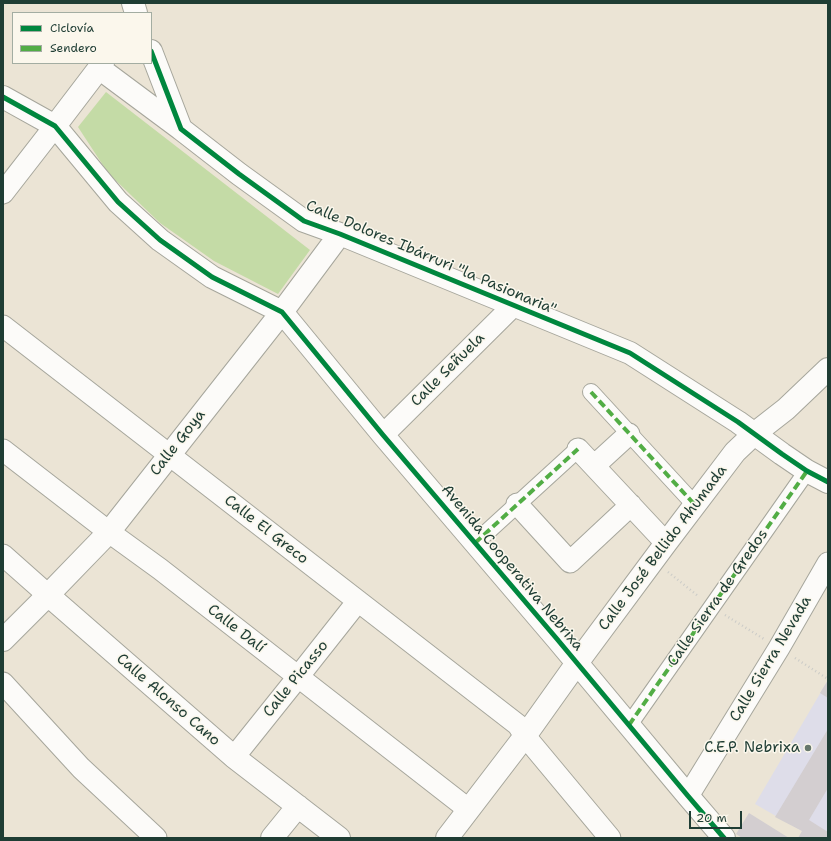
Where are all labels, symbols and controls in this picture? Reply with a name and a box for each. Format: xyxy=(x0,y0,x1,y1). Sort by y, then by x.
legend xyxy=(12,12,152,64)
text: Ciclovía xyxy=(50,20,94,36)
text: Sendero xyxy=(50,40,97,56)
street label: Calle Dolores Ibárruri "la Pasionaria" xyxy=(303,197,559,319)
street label: Calle Señuela xyxy=(407,329,489,411)
street label: Calle Goya xyxy=(147,406,209,480)
street label: Calle José Bellido Ahumada xyxy=(595,462,731,634)
street label: Avenida Cooperativa Nebrixa xyxy=(437,481,587,655)
street label: Calle El Greco xyxy=(220,492,312,568)
street label: Calle Sierra de Gredos xyxy=(664,526,772,670)
street label: Calle Sierra Nevada xyxy=(726,593,816,725)
street label: Calle Dalí xyxy=(204,601,268,657)
street label: Calle Picasso xyxy=(260,637,332,721)
street label: Calle Alonso Cano xyxy=(112,650,224,750)
place label: C.E.P. Nebrixa xyxy=(704,739,800,757)
marker: C.E.P. Nebrixa xyxy=(803,743,813,753)
scale bar xyxy=(691,803,744,829)
text: 20 m xyxy=(696,810,727,826)

